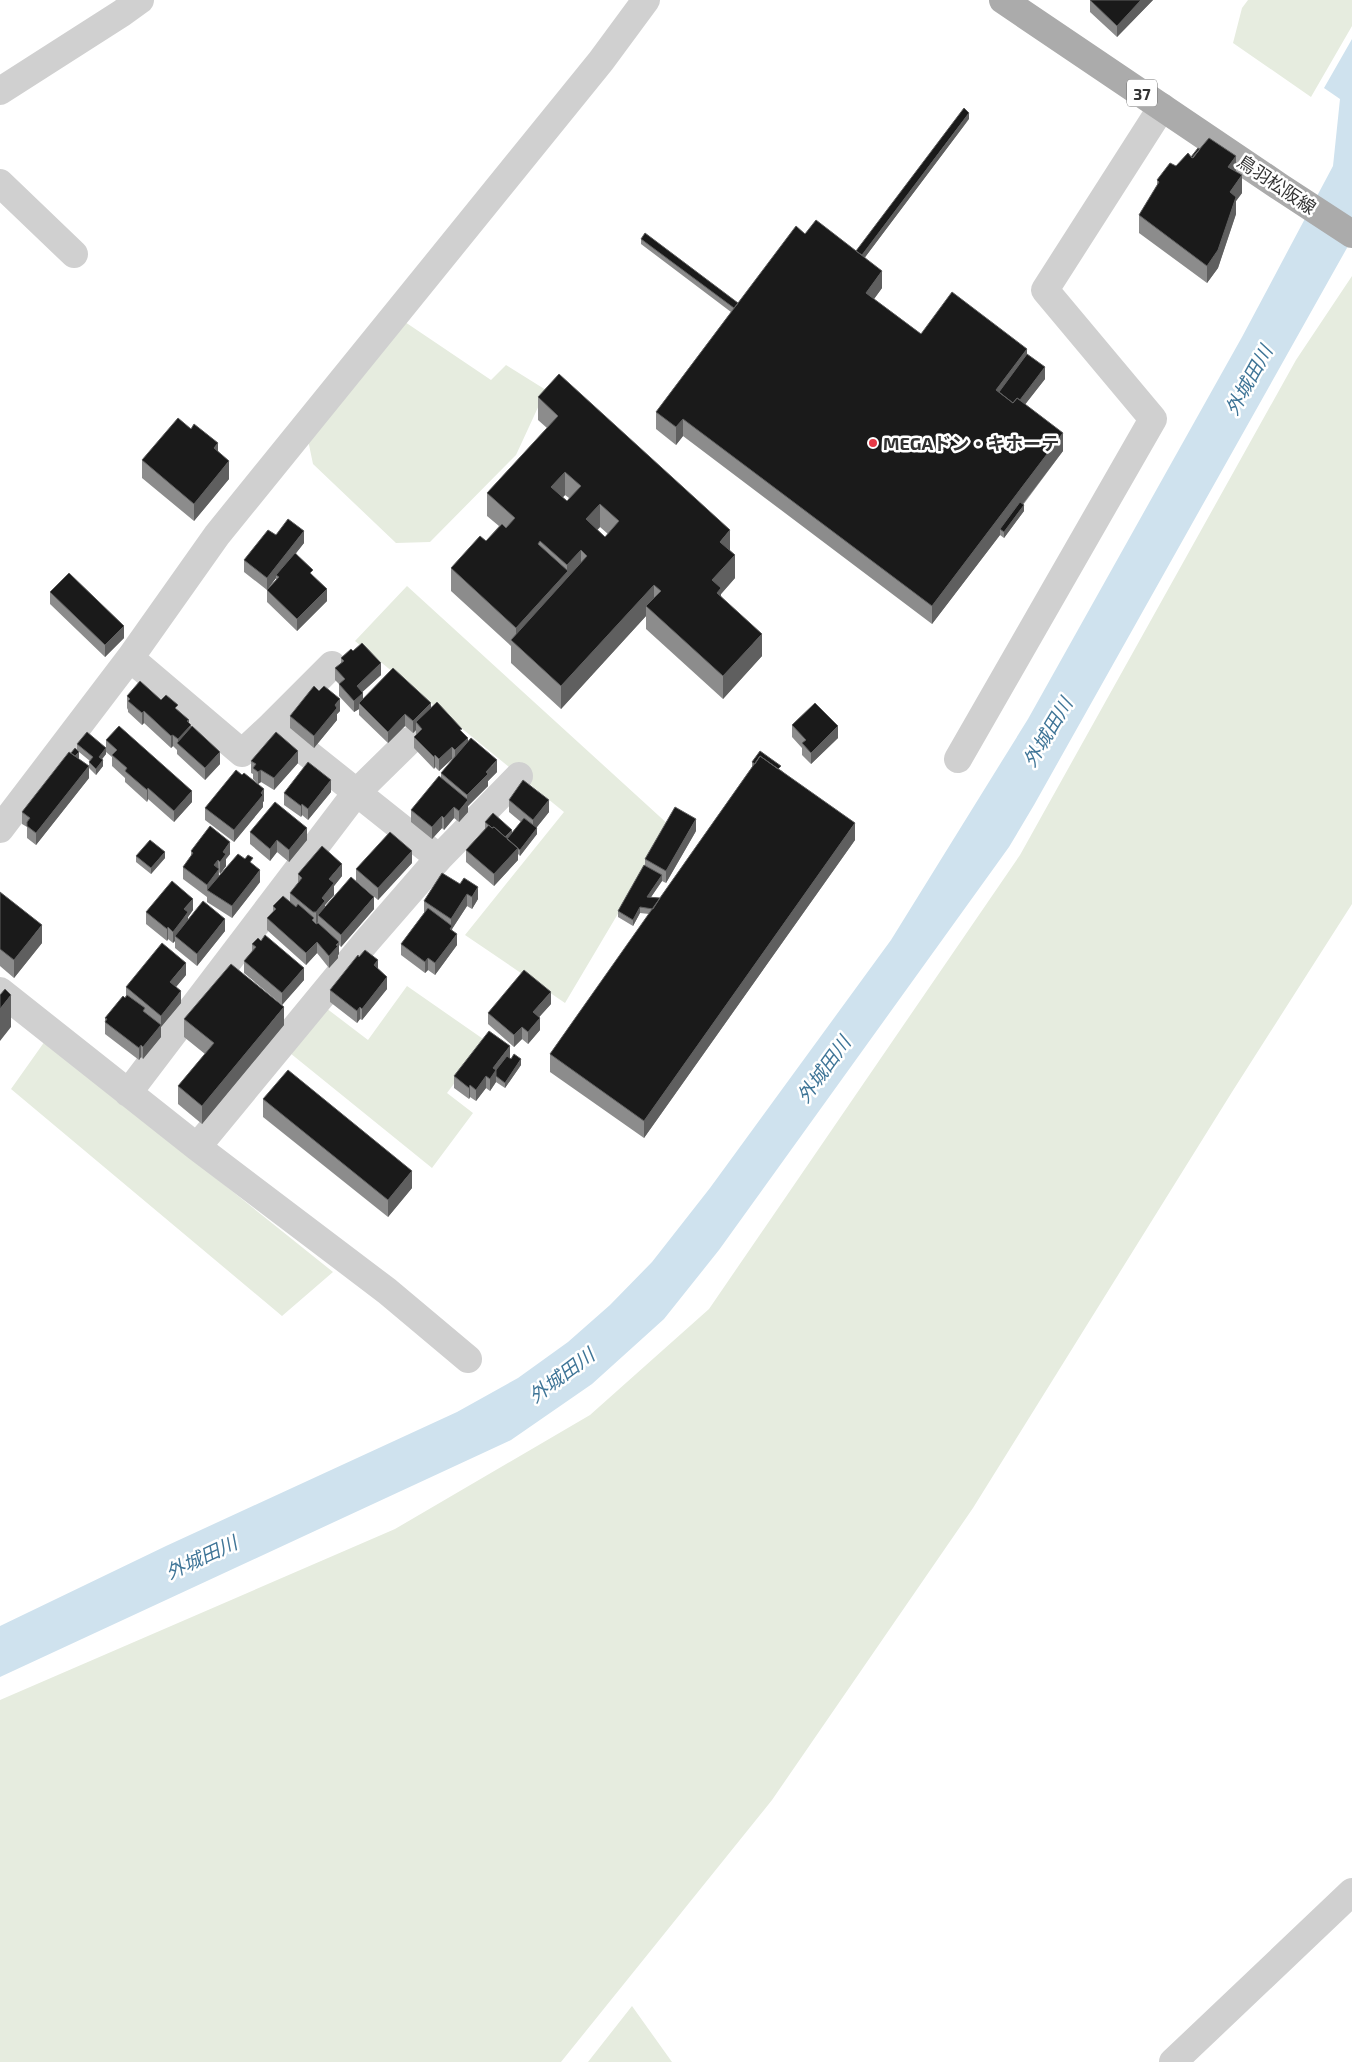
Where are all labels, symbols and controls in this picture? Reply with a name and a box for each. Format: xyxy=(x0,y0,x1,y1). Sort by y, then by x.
road number: 37 xyxy=(1127,80,1157,106)
street label: 鳥羽松阪線 xyxy=(1234,150,1320,218)
water label: 外城田川 xyxy=(1220,339,1277,419)
place label: MEGAドン・キホーテ xyxy=(883,432,1059,454)
marker: MEGAドン・キホーテ xyxy=(867,437,879,449)
water label: 外城田川 xyxy=(1018,692,1077,771)
water label: 外城田川 xyxy=(791,1030,856,1107)
water label: 外城田川 xyxy=(524,1342,600,1407)
water label: 外城田川 xyxy=(162,1530,242,1583)

